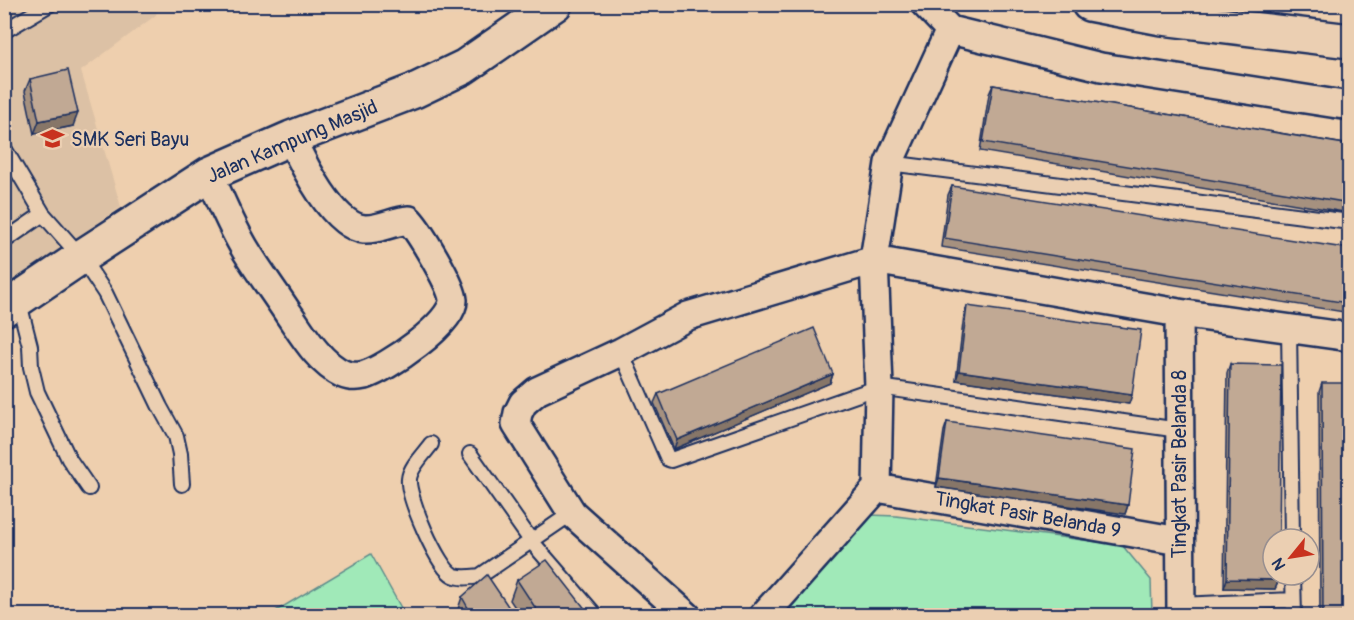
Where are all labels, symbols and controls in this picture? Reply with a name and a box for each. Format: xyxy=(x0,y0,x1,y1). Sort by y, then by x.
street label: Jalan Kampung Masjid xyxy=(203,94,381,189)
school or university icon: SMK Seri Bayu xyxy=(40,126,66,152)
place label: SMK Seri Bayu xyxy=(71,127,189,152)
street label: Tingkat Pasir Belanda 8 xyxy=(1167,370,1192,558)
street label: Tingkat Pasir Belanda 9 xyxy=(933,486,1123,543)
north arrow xyxy=(1261,527,1321,587)
text: N xyxy=(1267,554,1290,574)

